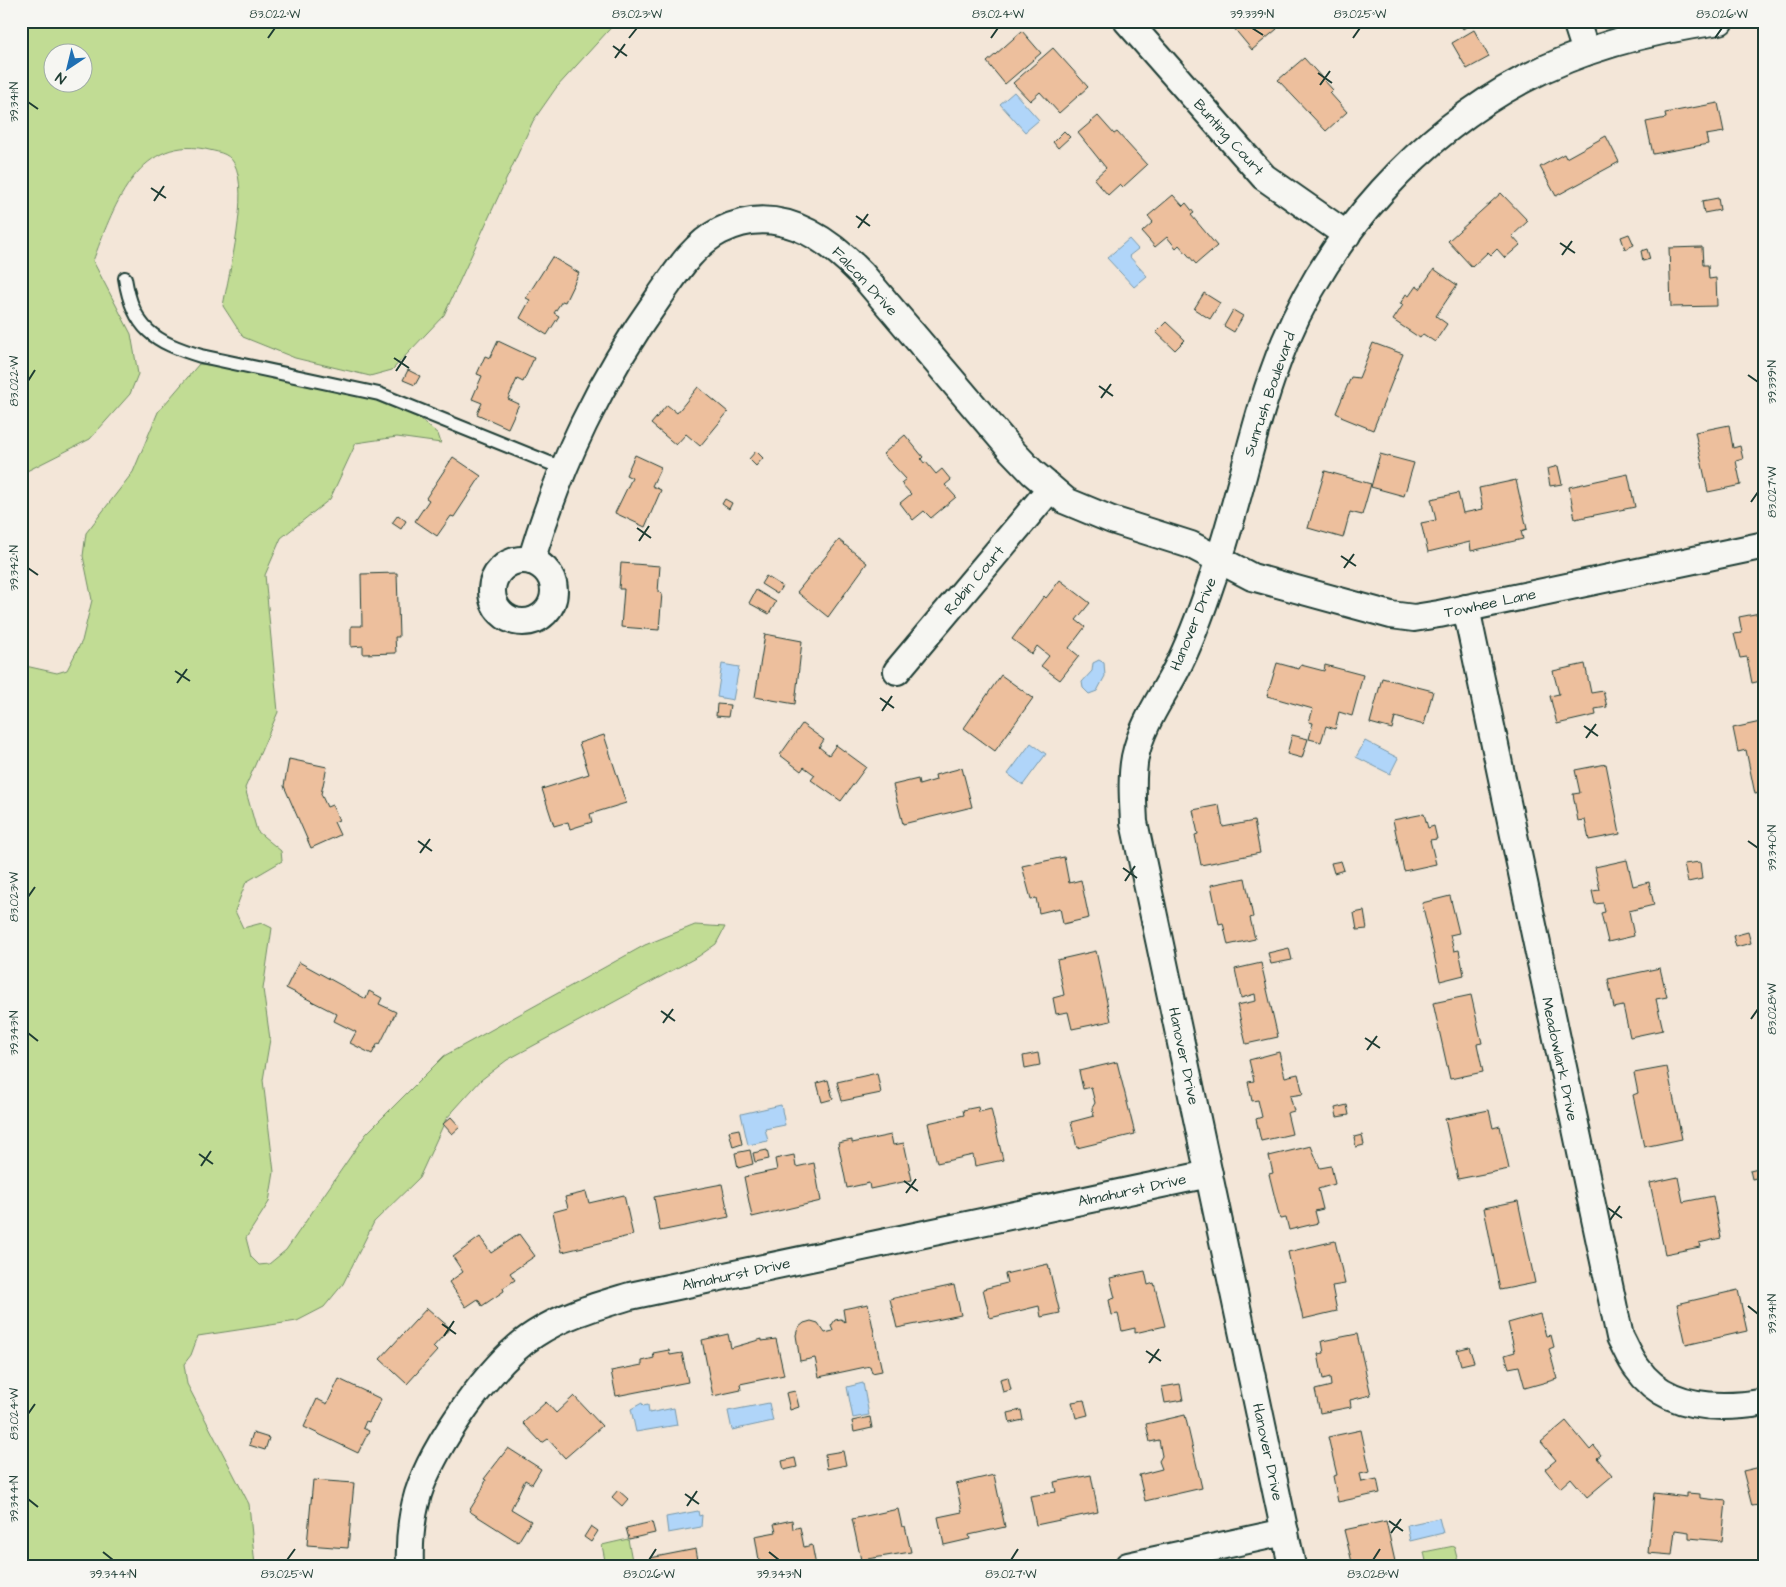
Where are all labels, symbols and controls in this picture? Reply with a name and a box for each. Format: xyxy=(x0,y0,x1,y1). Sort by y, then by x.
text: 83.022°W xyxy=(250,6,301,23)
text: 83.023°W xyxy=(612,6,663,23)
text: 83.024°W xyxy=(972,6,1025,23)
text: 39.339°N xyxy=(1230,6,1274,23)
text: 83.025°W xyxy=(1334,6,1387,23)
text: 83.026°W xyxy=(1696,6,1748,23)
north arrow xyxy=(42,42,92,92)
text: N xyxy=(52,67,70,89)
text: 39.341°N xyxy=(6,81,23,122)
street label: Bunting Court xyxy=(1188,94,1269,181)
street label: Falcon Drive xyxy=(827,242,902,321)
street label: Sunrush Boulevard xyxy=(1238,329,1301,459)
text: 83.022°W xyxy=(6,355,23,406)
text: 39.339°N xyxy=(1764,360,1781,404)
text: 83.027°W xyxy=(1764,466,1781,518)
street label: Robin Court xyxy=(939,541,1010,619)
text: 39.342°N xyxy=(6,545,23,591)
street label: Hanover Drive xyxy=(1165,574,1222,674)
street label: Towhee Lane xyxy=(1442,584,1538,623)
text: 39.340°N xyxy=(1764,824,1781,871)
text: 83.023°W xyxy=(6,871,23,922)
text: 83.028°W xyxy=(1764,982,1781,1035)
street label: Meadowlark Drive xyxy=(1536,995,1583,1123)
street label: Hanover Drive xyxy=(1163,1006,1204,1107)
text: 39.343°N xyxy=(6,1010,23,1056)
street label: Almahurst Drive xyxy=(1076,1169,1188,1212)
street label: Almahurst Drive xyxy=(680,1253,792,1296)
text: 39.341°N xyxy=(1764,1293,1781,1334)
text: 83.024°W xyxy=(6,1387,23,1440)
street label: Hanover Drive xyxy=(1247,1402,1288,1503)
text: 39.344°N xyxy=(6,1475,23,1523)
text: 39.344°N xyxy=(89,1566,137,1583)
text: 83.025°W xyxy=(261,1566,314,1583)
text: 83.026°W xyxy=(623,1566,675,1583)
text: 39.343°N xyxy=(756,1566,802,1583)
text: 83.027°W xyxy=(985,1566,1037,1583)
text: 83.028°W xyxy=(1347,1566,1400,1583)

